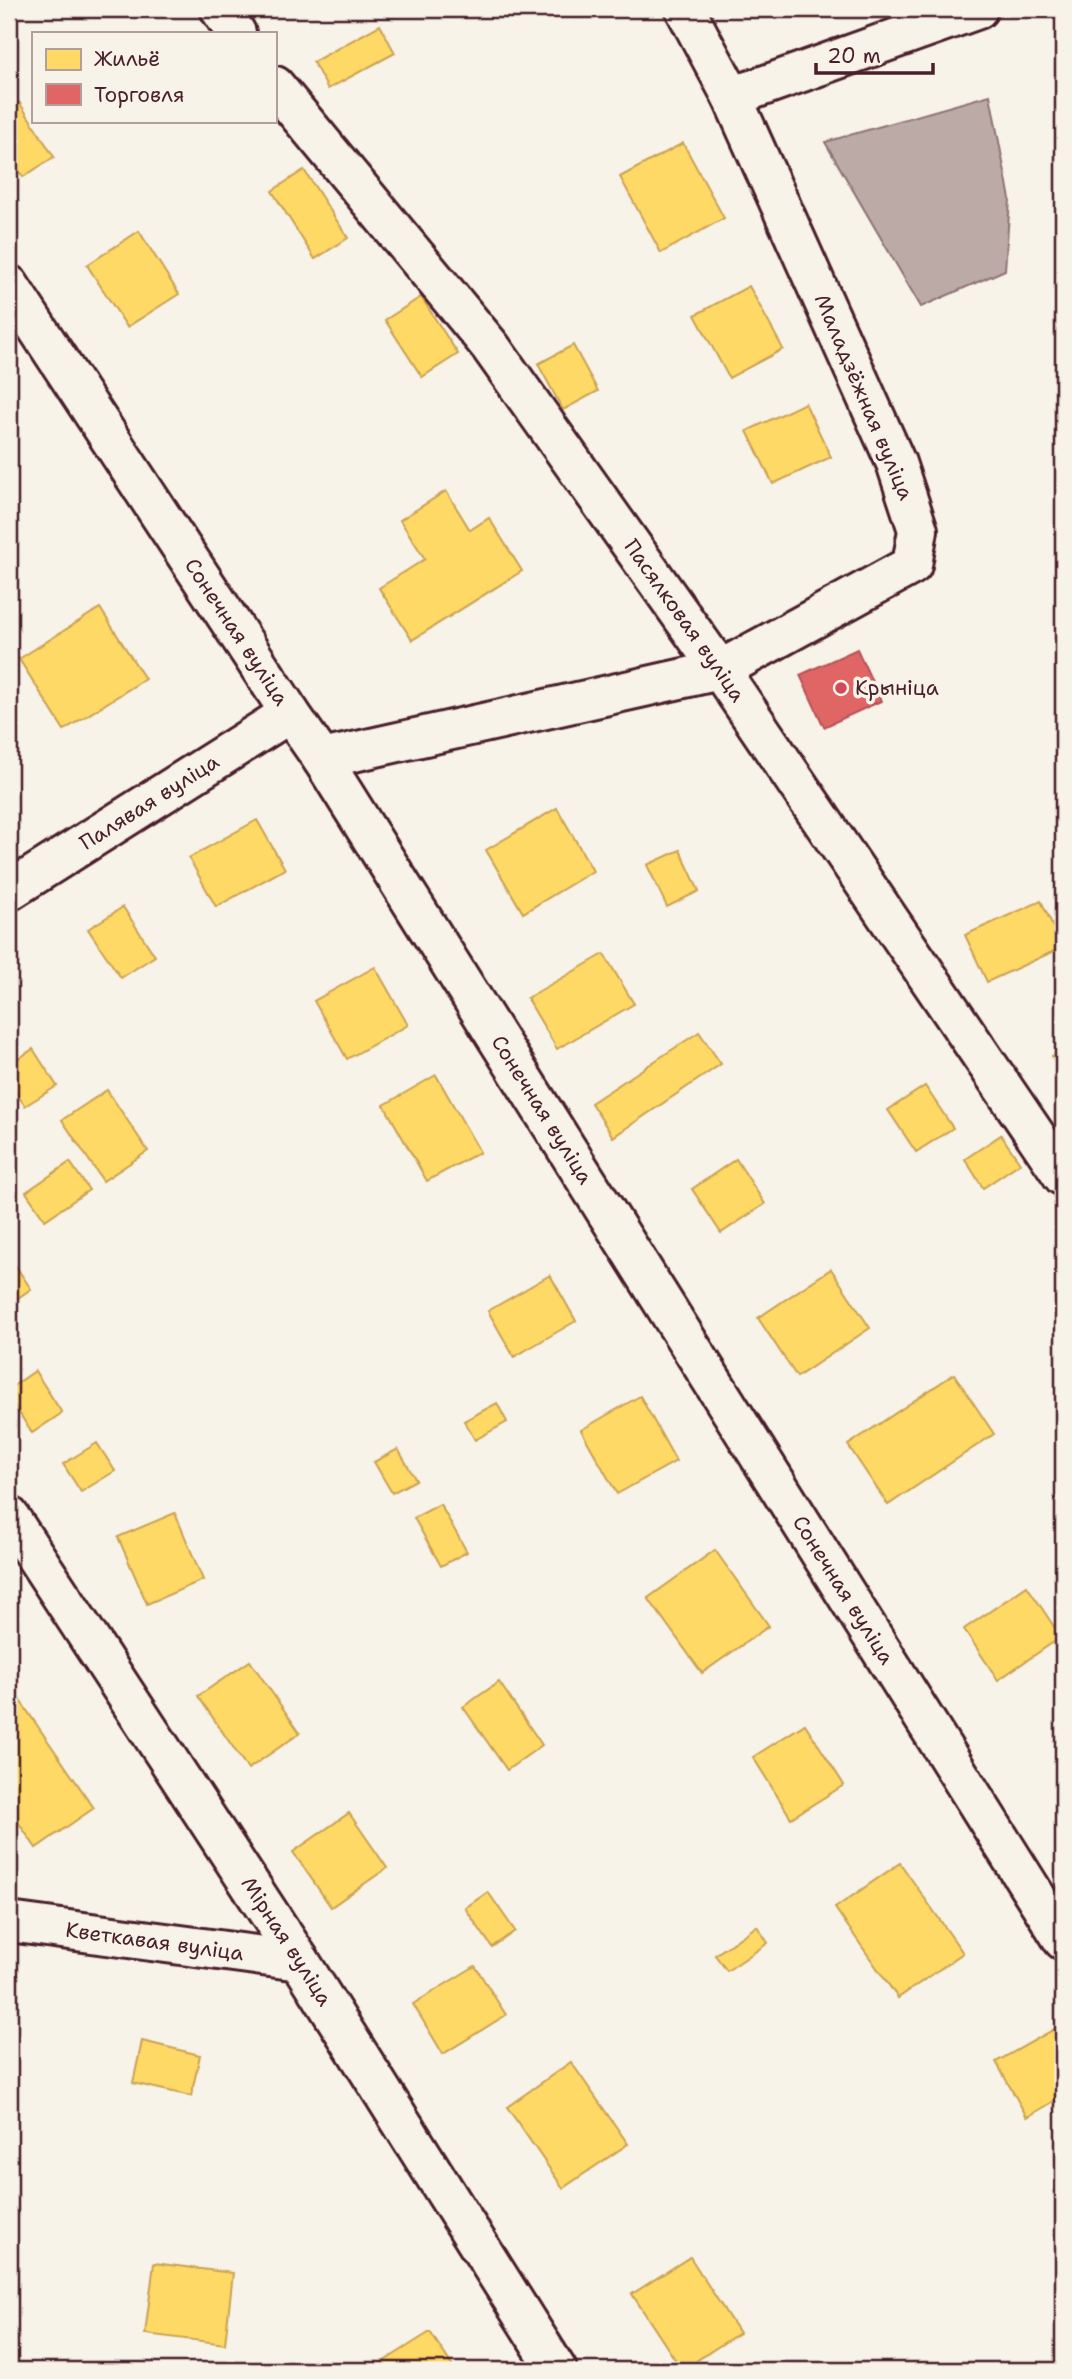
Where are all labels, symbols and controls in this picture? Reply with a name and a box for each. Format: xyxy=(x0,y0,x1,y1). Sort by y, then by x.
legend xyxy=(32,32,276,122)
scale bar xyxy=(816,32,934,76)
text: 20 m xyxy=(827,42,881,70)
text: Жильё xyxy=(94,45,160,73)
text: Торговля xyxy=(94,81,184,109)
street label: Маладзёжная вуліца xyxy=(808,290,920,504)
street label: Пасялковая вуліца xyxy=(618,534,752,708)
street label: Сонечная вуліца xyxy=(178,553,295,711)
place label: Крыніца xyxy=(855,674,939,702)
marker: Крыніца xyxy=(833,680,849,696)
street label: Палявая вуліца xyxy=(74,748,224,857)
street label: Сонечная вуліца xyxy=(485,1030,599,1189)
street label: Сонечная вуліца xyxy=(786,1510,901,1670)
street label: Мірная вуліца xyxy=(235,1871,339,2011)
street label: Кветкавая вуліца xyxy=(64,1916,245,1967)

